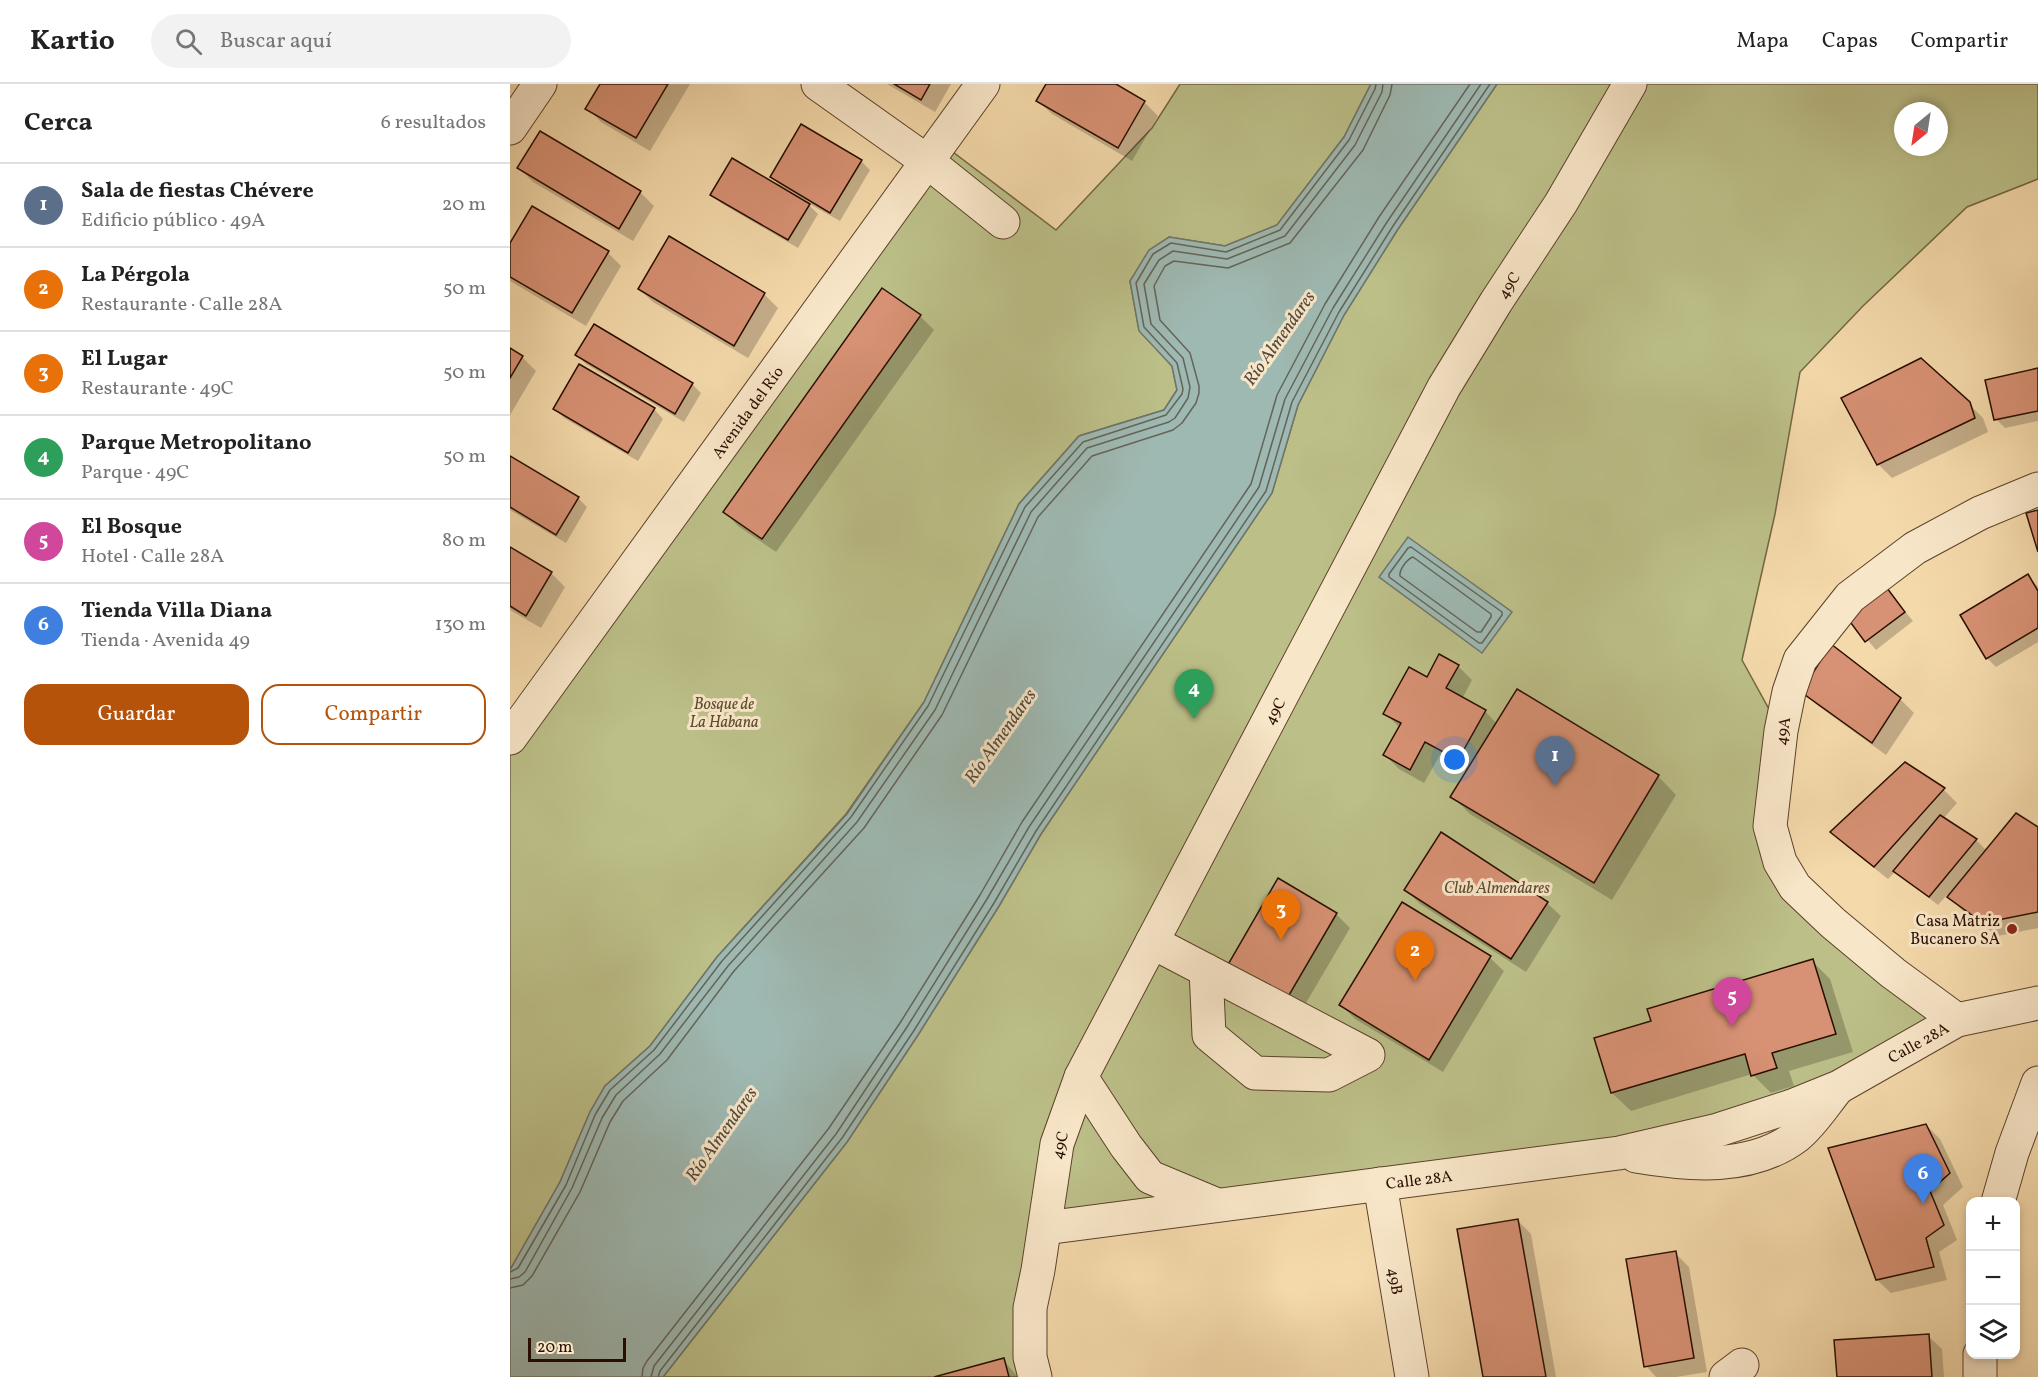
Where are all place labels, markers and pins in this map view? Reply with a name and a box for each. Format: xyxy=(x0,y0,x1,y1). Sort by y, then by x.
pin: 4 xyxy=(1174,670,1214,719)
pin: 1 xyxy=(1536,736,1574,786)
pin: 3 xyxy=(1262,890,1300,940)
place label: Casa Matriz Bucanero SA xyxy=(1910,911,2000,951)
marker: Casa Matriz Bucanero SA xyxy=(2005,922,2019,936)
pin: 2 xyxy=(1396,932,1434,981)
pin: 5 xyxy=(1712,978,1752,1027)
pin: 6 xyxy=(1904,1154,1942,1204)

